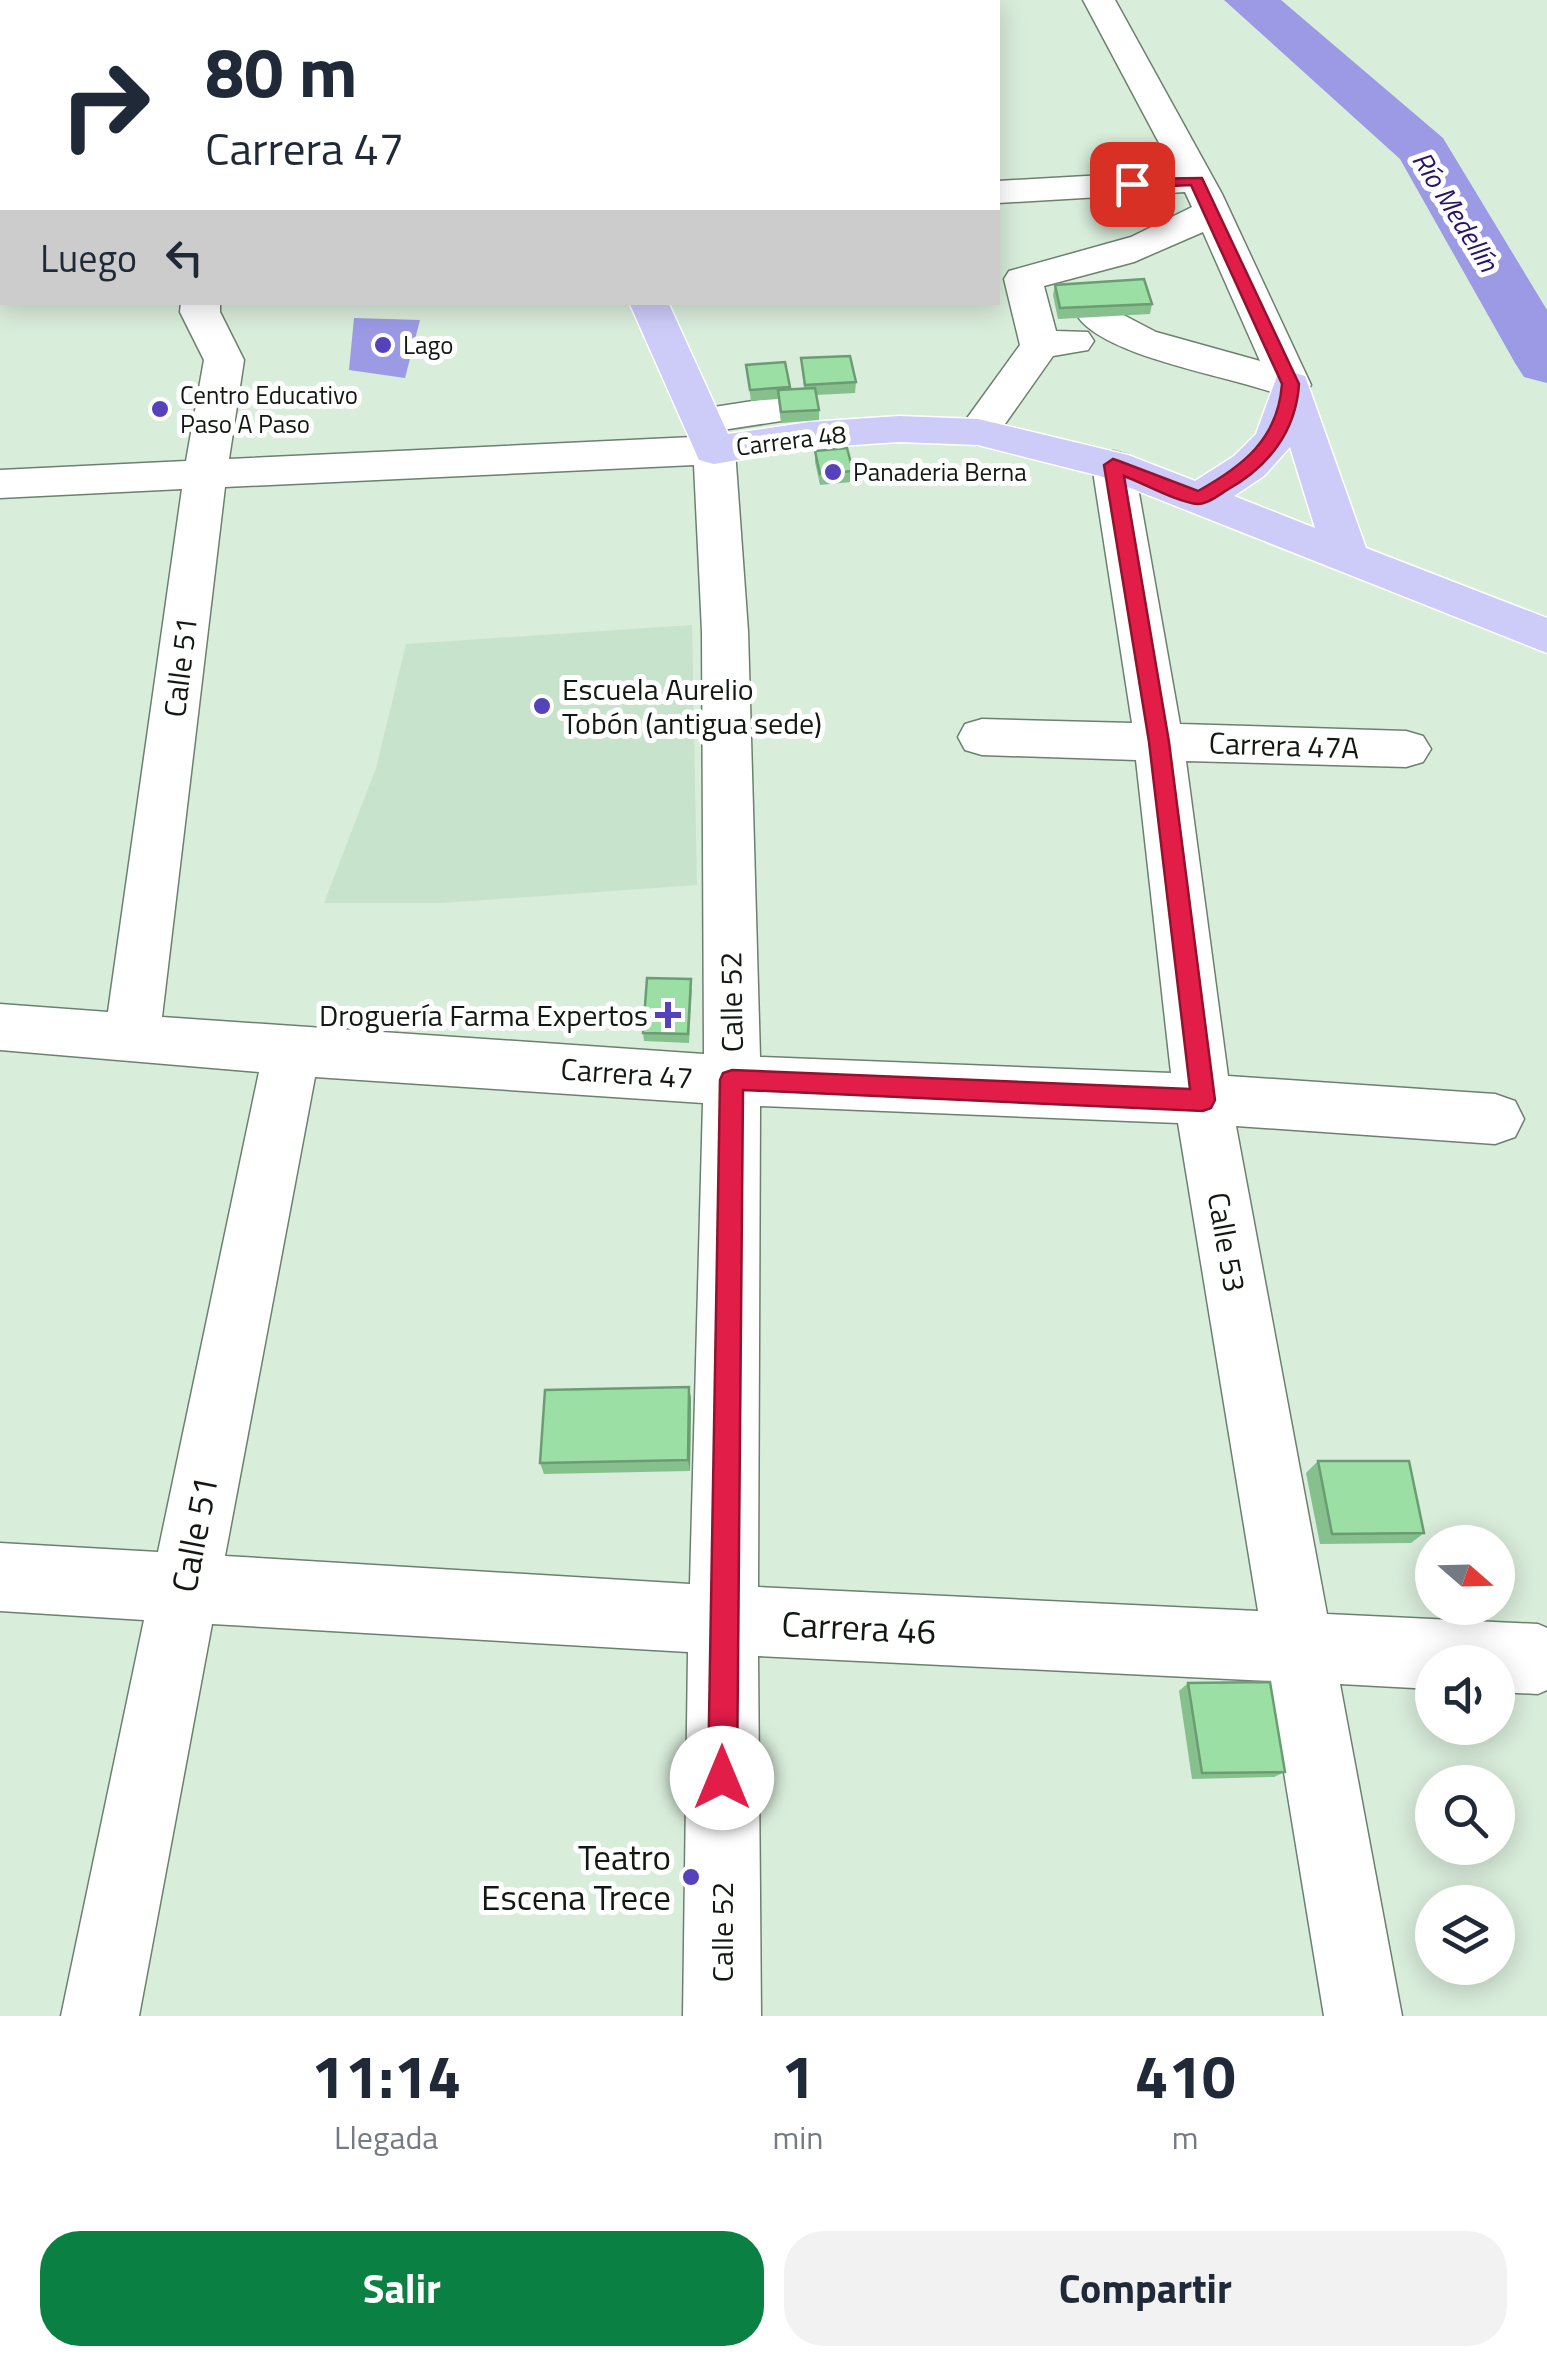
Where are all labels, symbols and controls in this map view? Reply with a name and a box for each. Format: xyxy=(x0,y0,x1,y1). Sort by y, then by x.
text: 80 m xyxy=(205,18,358,124)
icon: right xyxy=(40,40,170,170)
text: Carrera 47 xyxy=(205,114,404,182)
pin xyxy=(1090,142,1175,227)
water label: Río Medellín xyxy=(1402,142,1511,280)
icon: arrive xyxy=(1105,157,1160,212)
text: Luego xyxy=(40,229,137,287)
icon: left xyxy=(157,230,212,285)
place label: Lago xyxy=(403,326,454,364)
marker: Lago xyxy=(372,334,394,356)
place label: Centro Educativo Paso A Paso xyxy=(180,376,358,443)
marker: Centro Educativo Paso A Paso xyxy=(149,398,171,420)
street label: Carrera 48 xyxy=(734,414,848,466)
place label: Panaderia Berna xyxy=(853,453,1027,491)
marker: Panaderia Berna xyxy=(822,461,844,483)
street label: Calle 51 xyxy=(151,614,209,720)
place label: Escuela Aurelio Tobón (antigua sede) xyxy=(562,666,822,746)
marker: Escuela Aurelio Tobón (antigua sede) xyxy=(531,695,553,717)
street label: Carrera 47A xyxy=(1208,719,1360,771)
street label: Calle 52 xyxy=(707,951,755,1053)
place label: Droguería Farma Expertos xyxy=(319,992,648,1038)
marker: Droguería Farma Expertos xyxy=(657,1004,679,1026)
street label: Carrera 47 xyxy=(559,1045,695,1101)
street label: Calle 53 xyxy=(1196,1188,1258,1296)
street label: Calle 51 xyxy=(156,1471,232,1597)
north arrow xyxy=(1415,1525,1515,1625)
map controls xyxy=(1415,1525,1515,1985)
street label: Carrera 46 xyxy=(780,1596,938,1658)
button: sound xyxy=(1415,1645,1515,1745)
position arrow xyxy=(670,1726,774,1830)
button: search xyxy=(1415,1765,1515,1865)
place label: Teatro Escena Trece xyxy=(481,1830,671,1924)
marker: Teatro Escena Trece xyxy=(680,1866,702,1888)
street label: Calle 52 xyxy=(699,1882,745,1982)
button: layers xyxy=(1415,1885,1515,1985)
text: 11:14 xyxy=(311,2030,461,2121)
text: 1 xyxy=(781,2030,815,2121)
text: 410 xyxy=(1135,2030,1236,2121)
text: Llegada xyxy=(334,2113,438,2161)
text: min xyxy=(772,2113,823,2161)
text: m xyxy=(1172,2113,1199,2161)
button: Salir xyxy=(40,2231,764,2346)
button: Compartir xyxy=(784,2231,1507,2346)

